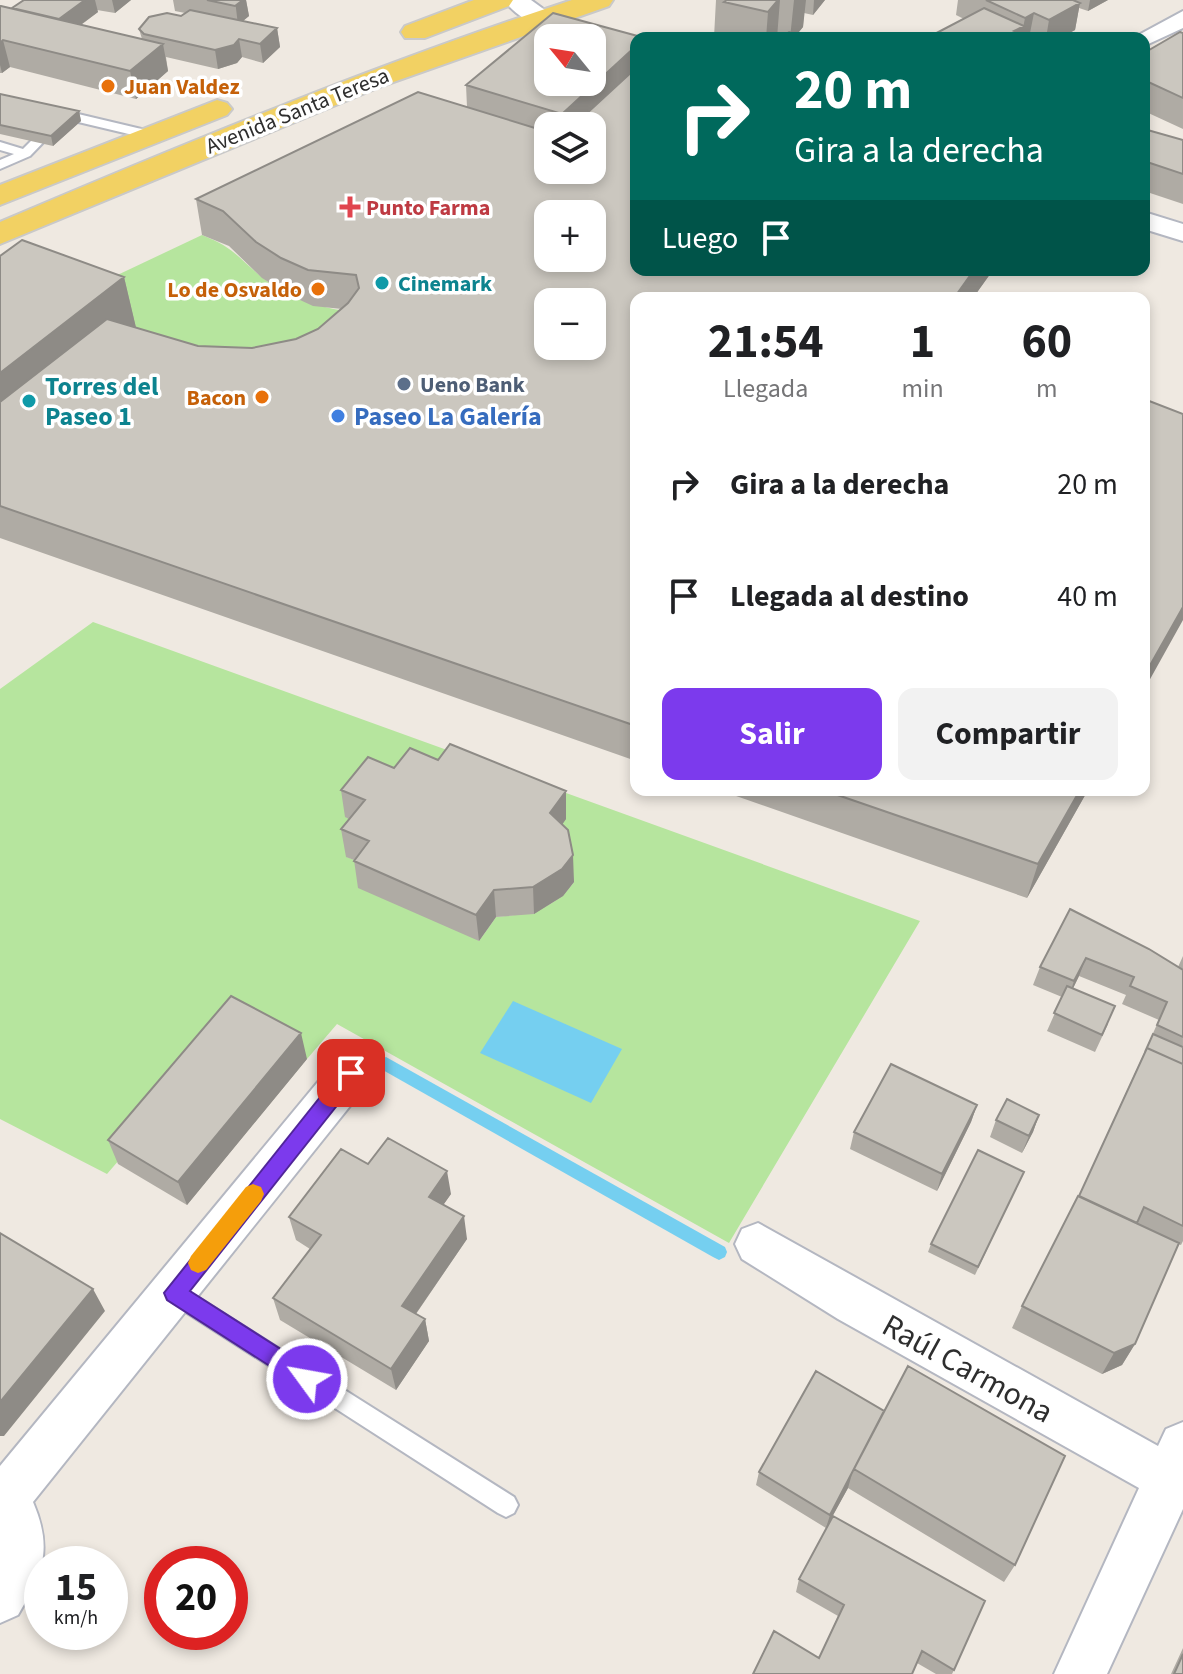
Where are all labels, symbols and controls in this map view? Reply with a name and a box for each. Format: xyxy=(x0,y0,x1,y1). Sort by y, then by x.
north arrow xyxy=(534,24,606,96)
map controls xyxy=(534,24,606,360)
text: 20 m xyxy=(794,51,912,130)
street label: Avenida Santa Teresa xyxy=(201,60,394,162)
icon: right xyxy=(662,64,766,168)
place label: Juan Valdez xyxy=(124,71,240,103)
marker: Juan Valdez xyxy=(99,77,117,95)
button: layers xyxy=(534,112,606,184)
text: Gira a la derecha xyxy=(794,125,1044,176)
place label: Punto Farma xyxy=(366,192,490,224)
marker: Punto Farma xyxy=(341,198,359,216)
button: + xyxy=(534,200,606,272)
icon: arrive xyxy=(754,216,798,260)
text: Luego xyxy=(662,217,738,260)
place label: Cinemark xyxy=(398,268,492,300)
place label: Lo de Osvaldo xyxy=(167,274,302,306)
marker: Cinemark xyxy=(373,274,391,292)
marker: Lo de Osvaldo xyxy=(309,280,327,298)
button: − xyxy=(534,288,606,360)
text: 21:54 xyxy=(708,308,824,376)
text: 1 xyxy=(910,308,935,376)
text: 60 xyxy=(1021,308,1072,376)
place label: Torres del Paseo 1 xyxy=(45,368,159,435)
place label: Ueno Bank xyxy=(420,369,525,401)
text: Llegada xyxy=(723,370,808,407)
text: min xyxy=(901,370,944,407)
text: m xyxy=(1036,370,1058,407)
marker: Ueno Bank xyxy=(395,375,413,393)
place label: Bacon xyxy=(187,382,246,414)
marker: Bacon xyxy=(253,388,271,406)
marker: Torres del Paseo 1 xyxy=(20,392,38,410)
place label: Paseo La Galería xyxy=(354,398,542,435)
marker: Paseo La Galería xyxy=(329,407,347,425)
icon: right xyxy=(662,462,706,506)
text: Gira a la derecha xyxy=(730,463,949,506)
text: 20 m xyxy=(1057,463,1118,506)
icon: arrive xyxy=(662,574,706,618)
text: Llegada al destino xyxy=(730,575,969,618)
text: 40 m xyxy=(1057,575,1118,618)
button: Salir xyxy=(662,688,882,780)
button: Compartir xyxy=(898,688,1118,780)
pin xyxy=(317,1039,385,1107)
icon: arrive xyxy=(329,1051,373,1095)
street label: Raúl Carmona xyxy=(874,1303,1061,1435)
position arrow xyxy=(265,1337,349,1421)
speed limit sign: 20 xyxy=(144,1546,248,1650)
text: 15 xyxy=(55,1559,97,1616)
text: km/h xyxy=(54,1604,98,1632)

